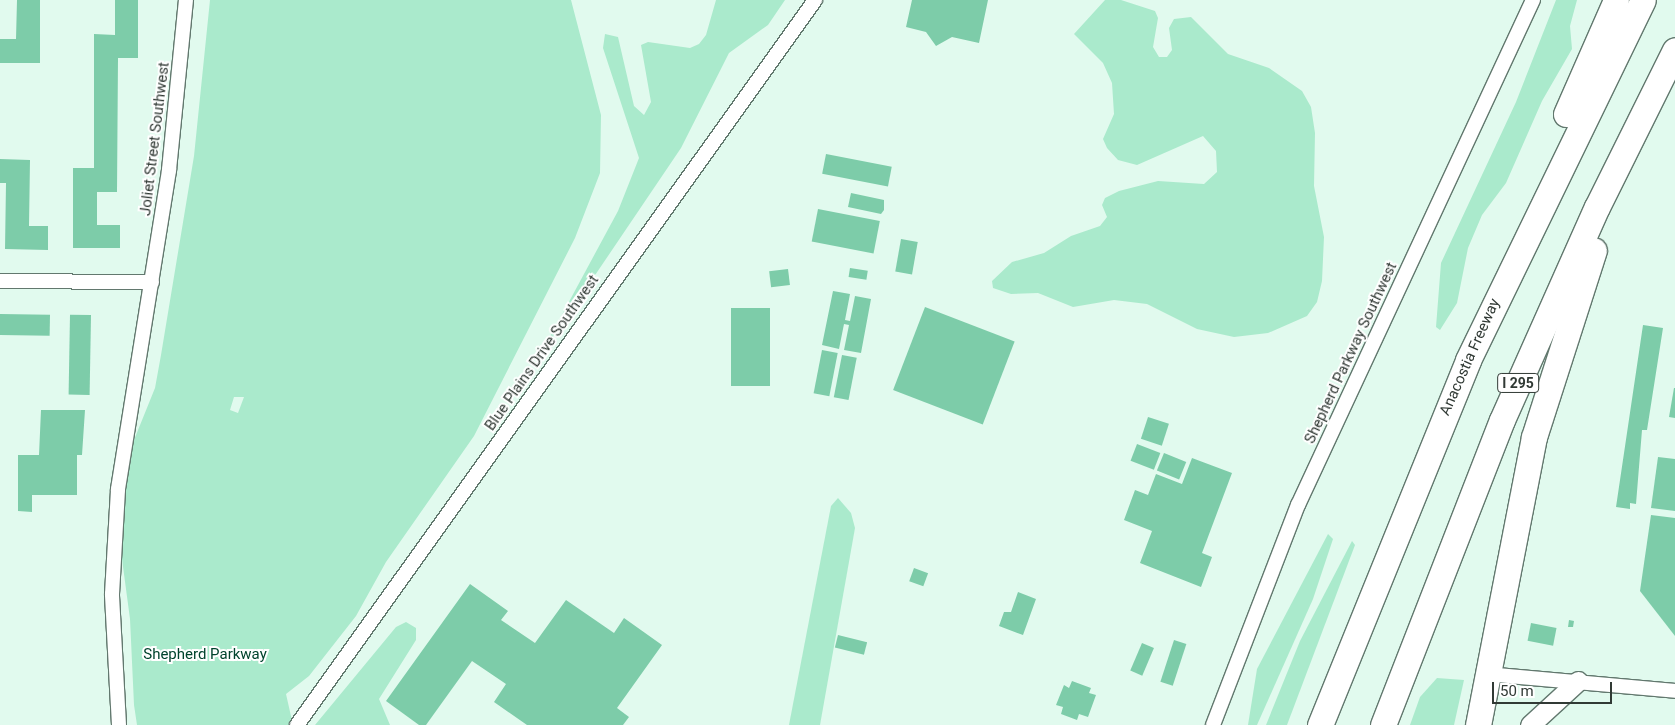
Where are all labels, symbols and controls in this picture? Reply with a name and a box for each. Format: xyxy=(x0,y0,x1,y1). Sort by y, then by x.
street label: Joliet Street Southwest xyxy=(137,61,173,217)
street label: Shepherd Parkway Southwest xyxy=(1301,259,1401,447)
street label: Blue Plains Drive Southwest xyxy=(481,272,603,434)
street label: Anacostia Freeway xyxy=(1436,296,1504,418)
road number: I 295 xyxy=(1497,372,1539,394)
park label: Shepherd Parkway xyxy=(143,646,267,664)
scale bar xyxy=(1495,672,1615,704)
text: 50 m xyxy=(1500,682,1534,700)

